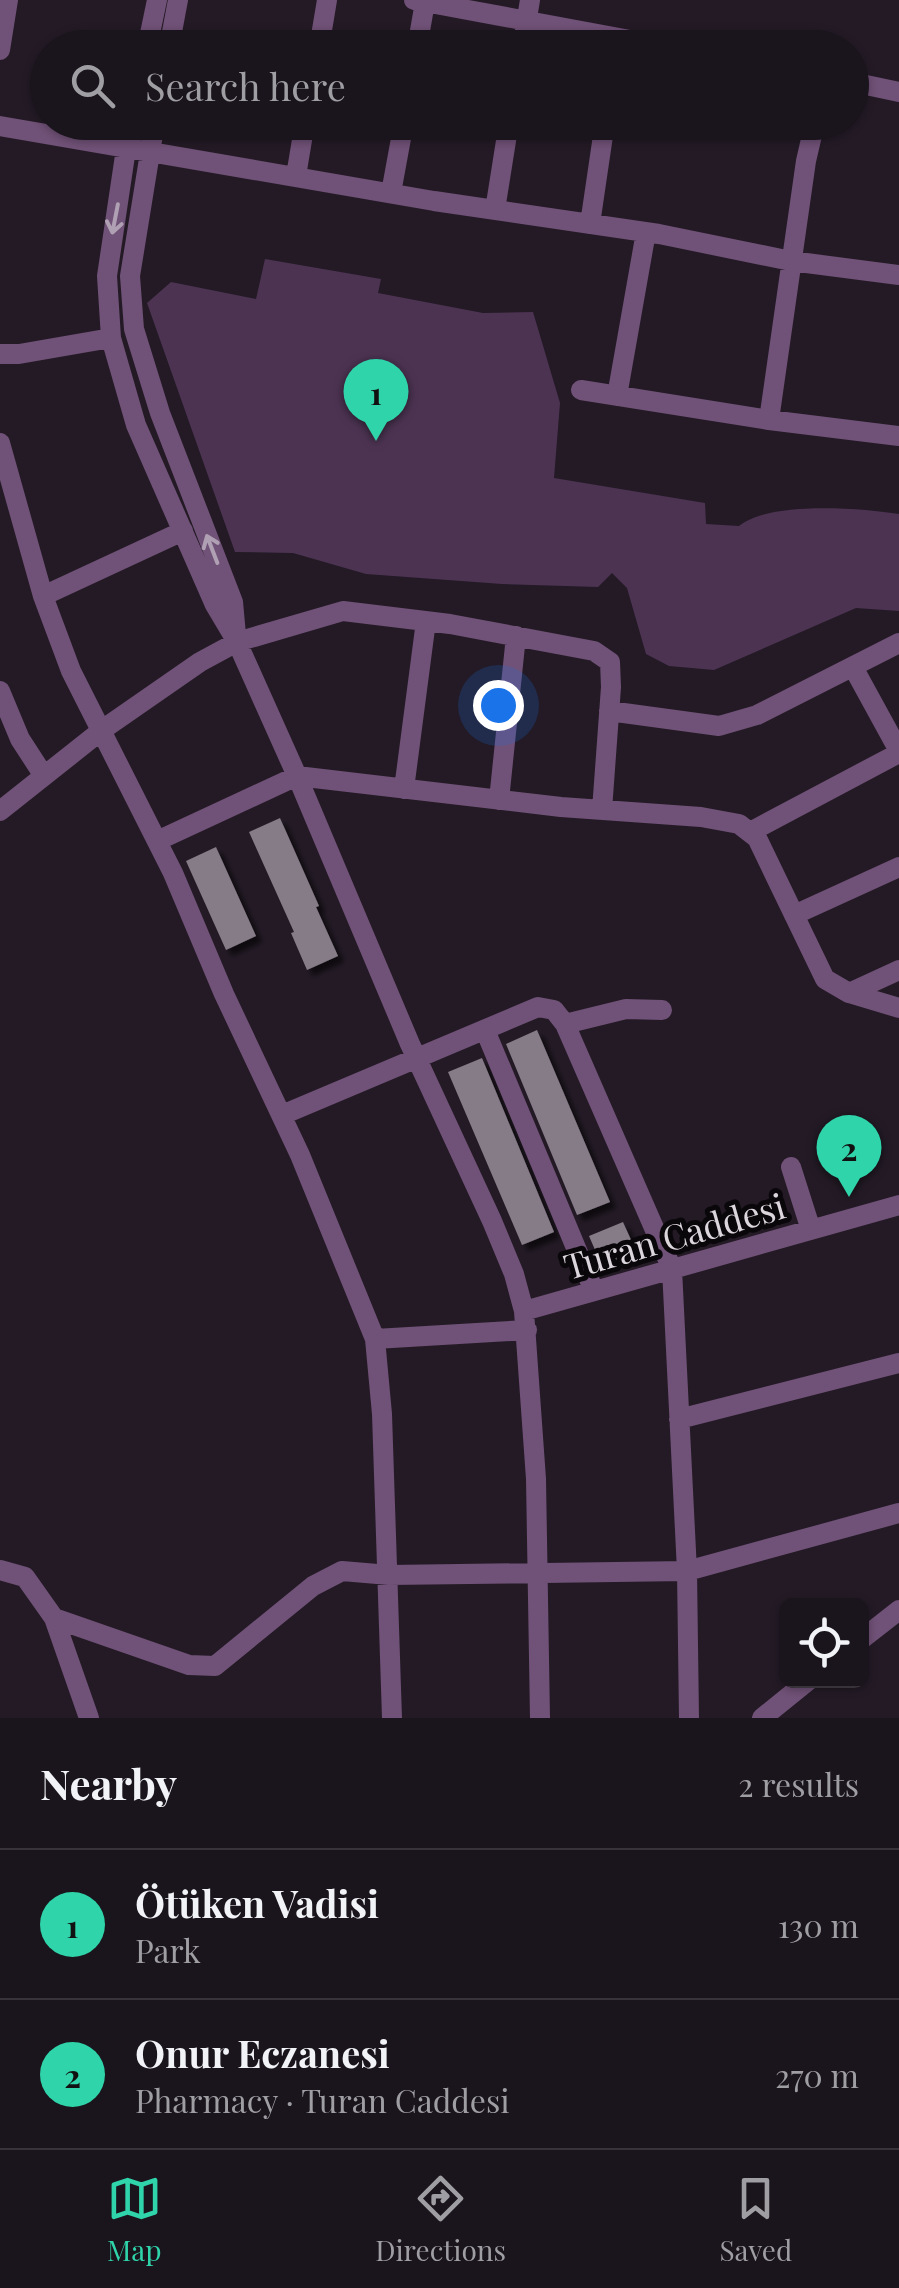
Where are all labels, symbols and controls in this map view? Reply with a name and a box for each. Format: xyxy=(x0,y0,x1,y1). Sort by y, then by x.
search box xyxy=(30,30,869,140)
icon: search xyxy=(65,58,120,113)
text: Search here xyxy=(145,60,346,111)
one-way arrow xyxy=(105,202,124,235)
pin: 1 xyxy=(344,358,408,441)
one-way arrow xyxy=(202,534,220,565)
your location xyxy=(473,680,524,731)
pin: 2 xyxy=(816,1114,882,1197)
street label: Turan Caddesi xyxy=(558,1181,790,1289)
map controls xyxy=(779,1598,869,1688)
button: locate xyxy=(779,1598,869,1688)
text: Nearby xyxy=(40,1755,177,1811)
text: 2 results xyxy=(738,1762,859,1805)
text: Ötüken Vadisi xyxy=(135,1877,379,1928)
text: 1 xyxy=(66,1903,79,1946)
text: 130 m xyxy=(778,1903,859,1946)
text: Park xyxy=(135,1928,201,1971)
text: Onur Eczanesi xyxy=(135,2027,390,2078)
text: 2 xyxy=(64,2053,81,2096)
text: 270 m xyxy=(775,2053,859,2096)
text: Pharmacy · Turan Caddesi xyxy=(135,2078,510,2121)
tab: Map xyxy=(107,2171,162,2268)
tab: Directions xyxy=(375,2171,506,2268)
tab: Saved xyxy=(719,2171,792,2268)

